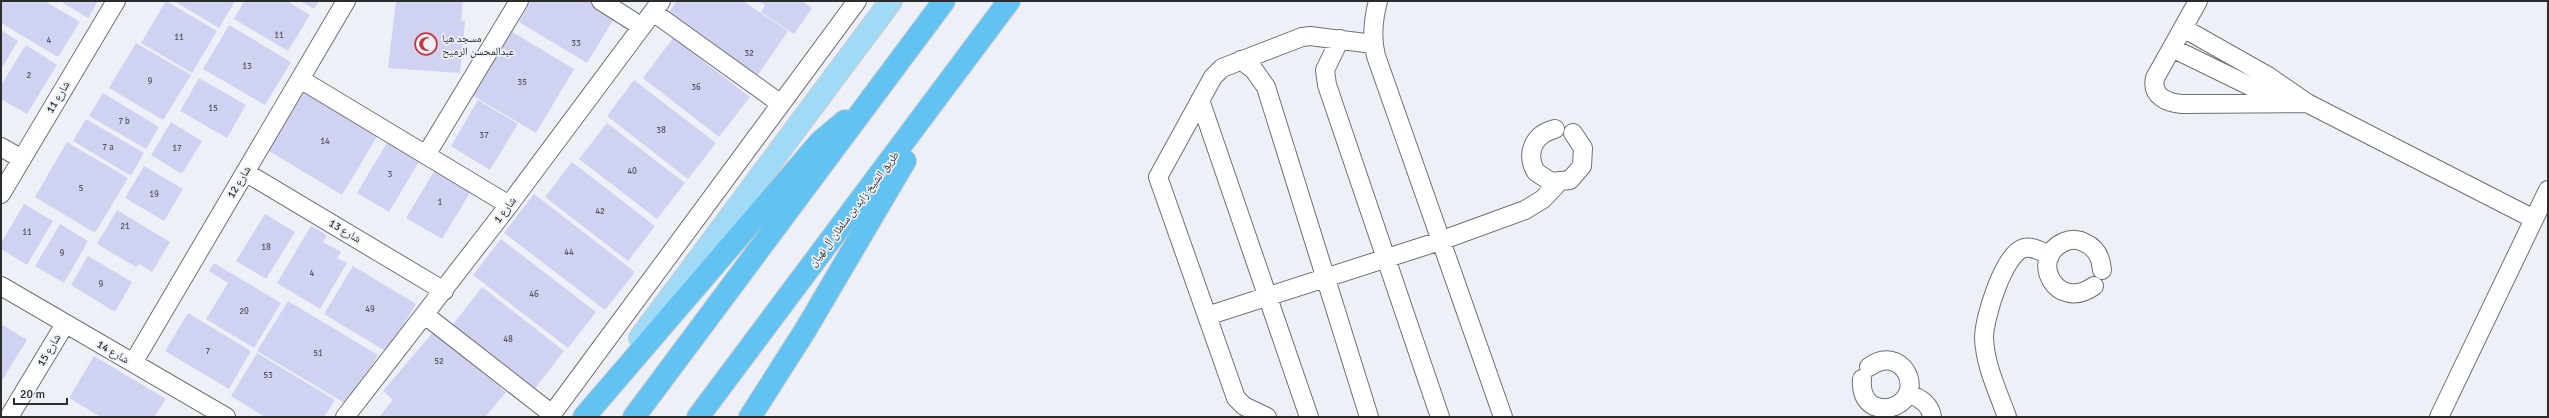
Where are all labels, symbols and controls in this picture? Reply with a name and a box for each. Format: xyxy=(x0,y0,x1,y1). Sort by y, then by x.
house number: 11 xyxy=(274,30,284,41)
mosque icon: مسجد هيا عبدالمحسن الرميح xyxy=(413,31,439,57)
house number: 11 xyxy=(174,32,184,43)
place label: مسجد هيا عبدالمحسن الرميح xyxy=(442,32,515,58)
house number: 4 xyxy=(47,35,52,46)
house number: 33 xyxy=(571,38,581,49)
house number: 32 xyxy=(744,48,754,59)
house number: 13 xyxy=(242,61,252,72)
house number: 2 xyxy=(27,70,32,81)
house number: 9 xyxy=(148,76,153,87)
house number: 35 xyxy=(517,77,527,88)
street label: شارع 11 xyxy=(43,79,73,115)
house number: 36 xyxy=(691,82,701,93)
house number: 15 xyxy=(208,103,218,114)
house number: 7 b xyxy=(118,116,130,127)
house number: 38 xyxy=(656,125,666,136)
house number: 37 xyxy=(479,130,489,141)
house number: 14 xyxy=(320,136,330,147)
house number: 7 a xyxy=(102,142,114,153)
house number: 17 xyxy=(172,143,182,154)
street label: طريق الشيخ زايد بن سلطان آل نهيان xyxy=(806,149,902,269)
street label: شارع 12 xyxy=(224,164,254,200)
house number: 40 xyxy=(627,166,637,177)
house number: 3 xyxy=(388,169,393,180)
house number: 5 xyxy=(79,183,84,194)
house number: 19 xyxy=(149,189,159,200)
street label: شارع 1 xyxy=(491,194,519,226)
house number: 1 xyxy=(438,197,443,208)
house number: 42 xyxy=(595,206,605,217)
street label: شارع 13 xyxy=(327,216,363,246)
house number: 21 xyxy=(120,221,130,232)
house number: 11 xyxy=(22,227,32,238)
house number: 18 xyxy=(261,242,271,253)
house number: 44 xyxy=(564,247,574,258)
house number: 9 xyxy=(60,248,65,259)
house number: 4 xyxy=(310,268,315,279)
house number: 9 xyxy=(99,279,104,290)
house number: 46 xyxy=(529,289,539,300)
house number: 49 xyxy=(365,304,375,315)
house number: 20 xyxy=(239,306,249,317)
street label: شارع 15 xyxy=(34,332,64,368)
house number: 48 xyxy=(503,334,513,345)
street label: شارع 14 xyxy=(94,338,132,366)
house number: 7 xyxy=(206,346,211,357)
house number: 51 xyxy=(313,348,323,359)
house number: 52 xyxy=(434,356,444,367)
house number: 53 xyxy=(263,370,273,381)
scale bar xyxy=(14,380,67,406)
text: 20 m xyxy=(20,387,45,402)

